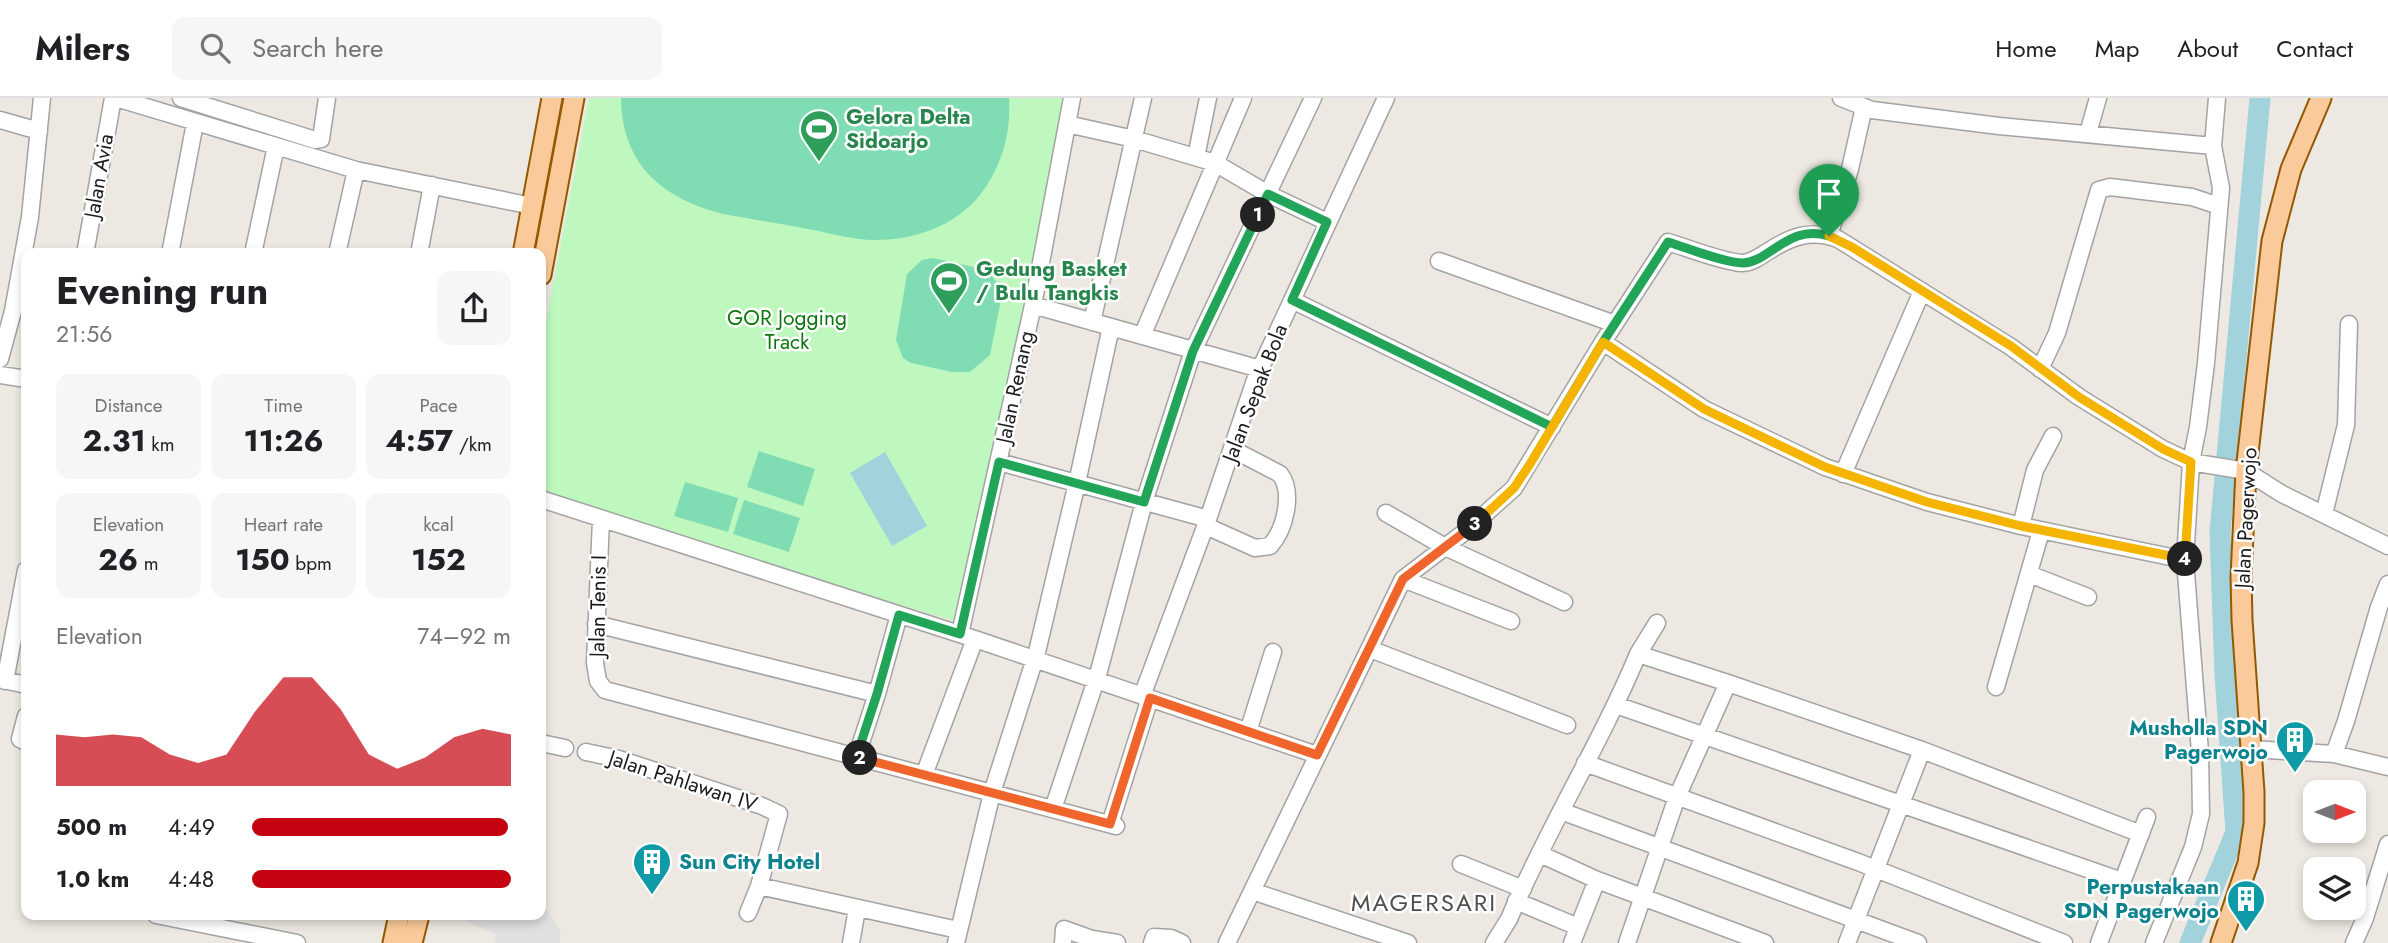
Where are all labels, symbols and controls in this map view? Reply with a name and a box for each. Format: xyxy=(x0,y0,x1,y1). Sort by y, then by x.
search box xyxy=(172,17,662,80)
text: Milers xyxy=(35,25,130,72)
icon: search xyxy=(196,29,234,67)
text: Search here xyxy=(252,29,383,67)
text: Home xyxy=(1995,31,2057,66)
text: Map xyxy=(2095,31,2139,66)
text: About xyxy=(2177,31,2238,66)
text: Contact xyxy=(2276,31,2353,66)
place label: Gelora Delta Sidoarjo xyxy=(846,102,971,156)
sports icon: Gelora Delta Sidoarjo xyxy=(798,108,840,163)
street label: Jalan Avia xyxy=(76,132,121,223)
pin xyxy=(1799,164,1859,236)
icon: arrive xyxy=(1810,175,1848,213)
pin: 1 xyxy=(1240,198,1276,232)
text: 1 xyxy=(1253,201,1262,228)
place label: Gedung Basket / Bulu Tangkis xyxy=(976,254,1127,308)
sports icon: Gedung Basket / Bulu Tangkis xyxy=(928,260,970,315)
text: Evening run xyxy=(56,263,268,318)
button: share xyxy=(437,271,511,345)
park label: GOR Jogging Track xyxy=(727,303,847,357)
text: 21:56 xyxy=(56,317,113,351)
street label: Jalan Sepak Bola xyxy=(1214,320,1295,469)
street label: Jalan Renang xyxy=(988,328,1042,449)
text: Distance xyxy=(94,392,163,419)
text: Time xyxy=(264,392,303,419)
text: Pace xyxy=(420,392,457,419)
text: 2.31 xyxy=(82,419,146,462)
text: 11:26 xyxy=(244,419,323,462)
text: 4:57 xyxy=(385,419,453,462)
text: km xyxy=(146,431,175,458)
text: /km xyxy=(453,431,492,458)
street label: Jalan Pagerwojo xyxy=(2227,447,2265,592)
pin: 3 xyxy=(1458,506,1492,542)
text: 3 xyxy=(1469,510,1480,537)
text: Elevation xyxy=(93,511,164,538)
text: Heart rate xyxy=(244,511,323,538)
text: kcal xyxy=(423,511,454,538)
text: 26 xyxy=(98,538,138,581)
text: 150 xyxy=(235,538,290,581)
text: 152 xyxy=(411,538,466,581)
pin: 4 xyxy=(2168,542,2202,576)
text: 4 xyxy=(2178,545,2191,572)
text: m xyxy=(138,550,159,577)
text: bpm xyxy=(290,550,332,577)
street label: Jalan Tenis I xyxy=(582,555,614,660)
text: Elevation xyxy=(56,619,143,653)
text: 74–92 m xyxy=(417,619,511,653)
place label: Musholla SDN Pagerwojo xyxy=(2129,713,2268,767)
building icon: Musholla SDN Pagerwojo xyxy=(2274,719,2316,774)
pin: 2 xyxy=(842,740,878,776)
street label: Jalan Pahlawan IV xyxy=(602,742,761,819)
text: 2 xyxy=(853,744,866,771)
north arrow xyxy=(2303,780,2366,844)
map controls xyxy=(2303,780,2366,920)
text: 500 m xyxy=(56,810,127,844)
text: 4:49 xyxy=(168,810,215,844)
building icon: Sun City Hotel xyxy=(631,841,673,896)
place label: Sun City Hotel xyxy=(679,847,820,877)
button: layers xyxy=(2303,857,2366,920)
text: 1.0 km xyxy=(56,862,129,896)
text: 4:48 xyxy=(168,862,214,896)
place label: Perpustakaan SDN Pagerwojo xyxy=(2063,872,2219,926)
building icon: Perpustakaan SDN Pagerwojo xyxy=(2225,878,2267,933)
district label: MAGERSARI xyxy=(1351,885,1497,920)

